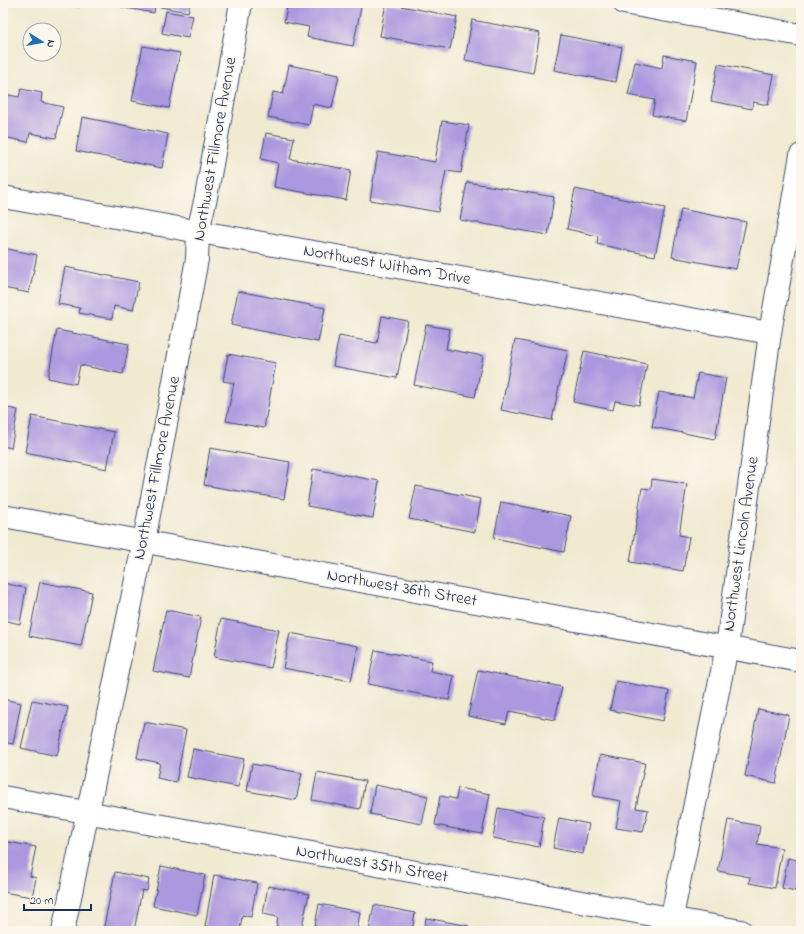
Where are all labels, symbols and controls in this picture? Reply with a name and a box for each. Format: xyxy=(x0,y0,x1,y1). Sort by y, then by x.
north arrow xyxy=(22,22,62,62)
text: N xyxy=(42,39,59,49)
street label: Northwest Fillmore Avenue xyxy=(186,55,244,243)
street label: Northwest Witham Drive xyxy=(301,238,473,292)
street label: Northwest Fillmore Avenue xyxy=(127,374,187,562)
street label: Northwest Lincoln Avenue xyxy=(716,454,766,633)
street label: Northwest 36th Street xyxy=(325,562,479,614)
street label: Northwest 35th Street xyxy=(294,838,450,890)
scale bar xyxy=(24,886,91,912)
text: 20 m xyxy=(30,892,53,910)

